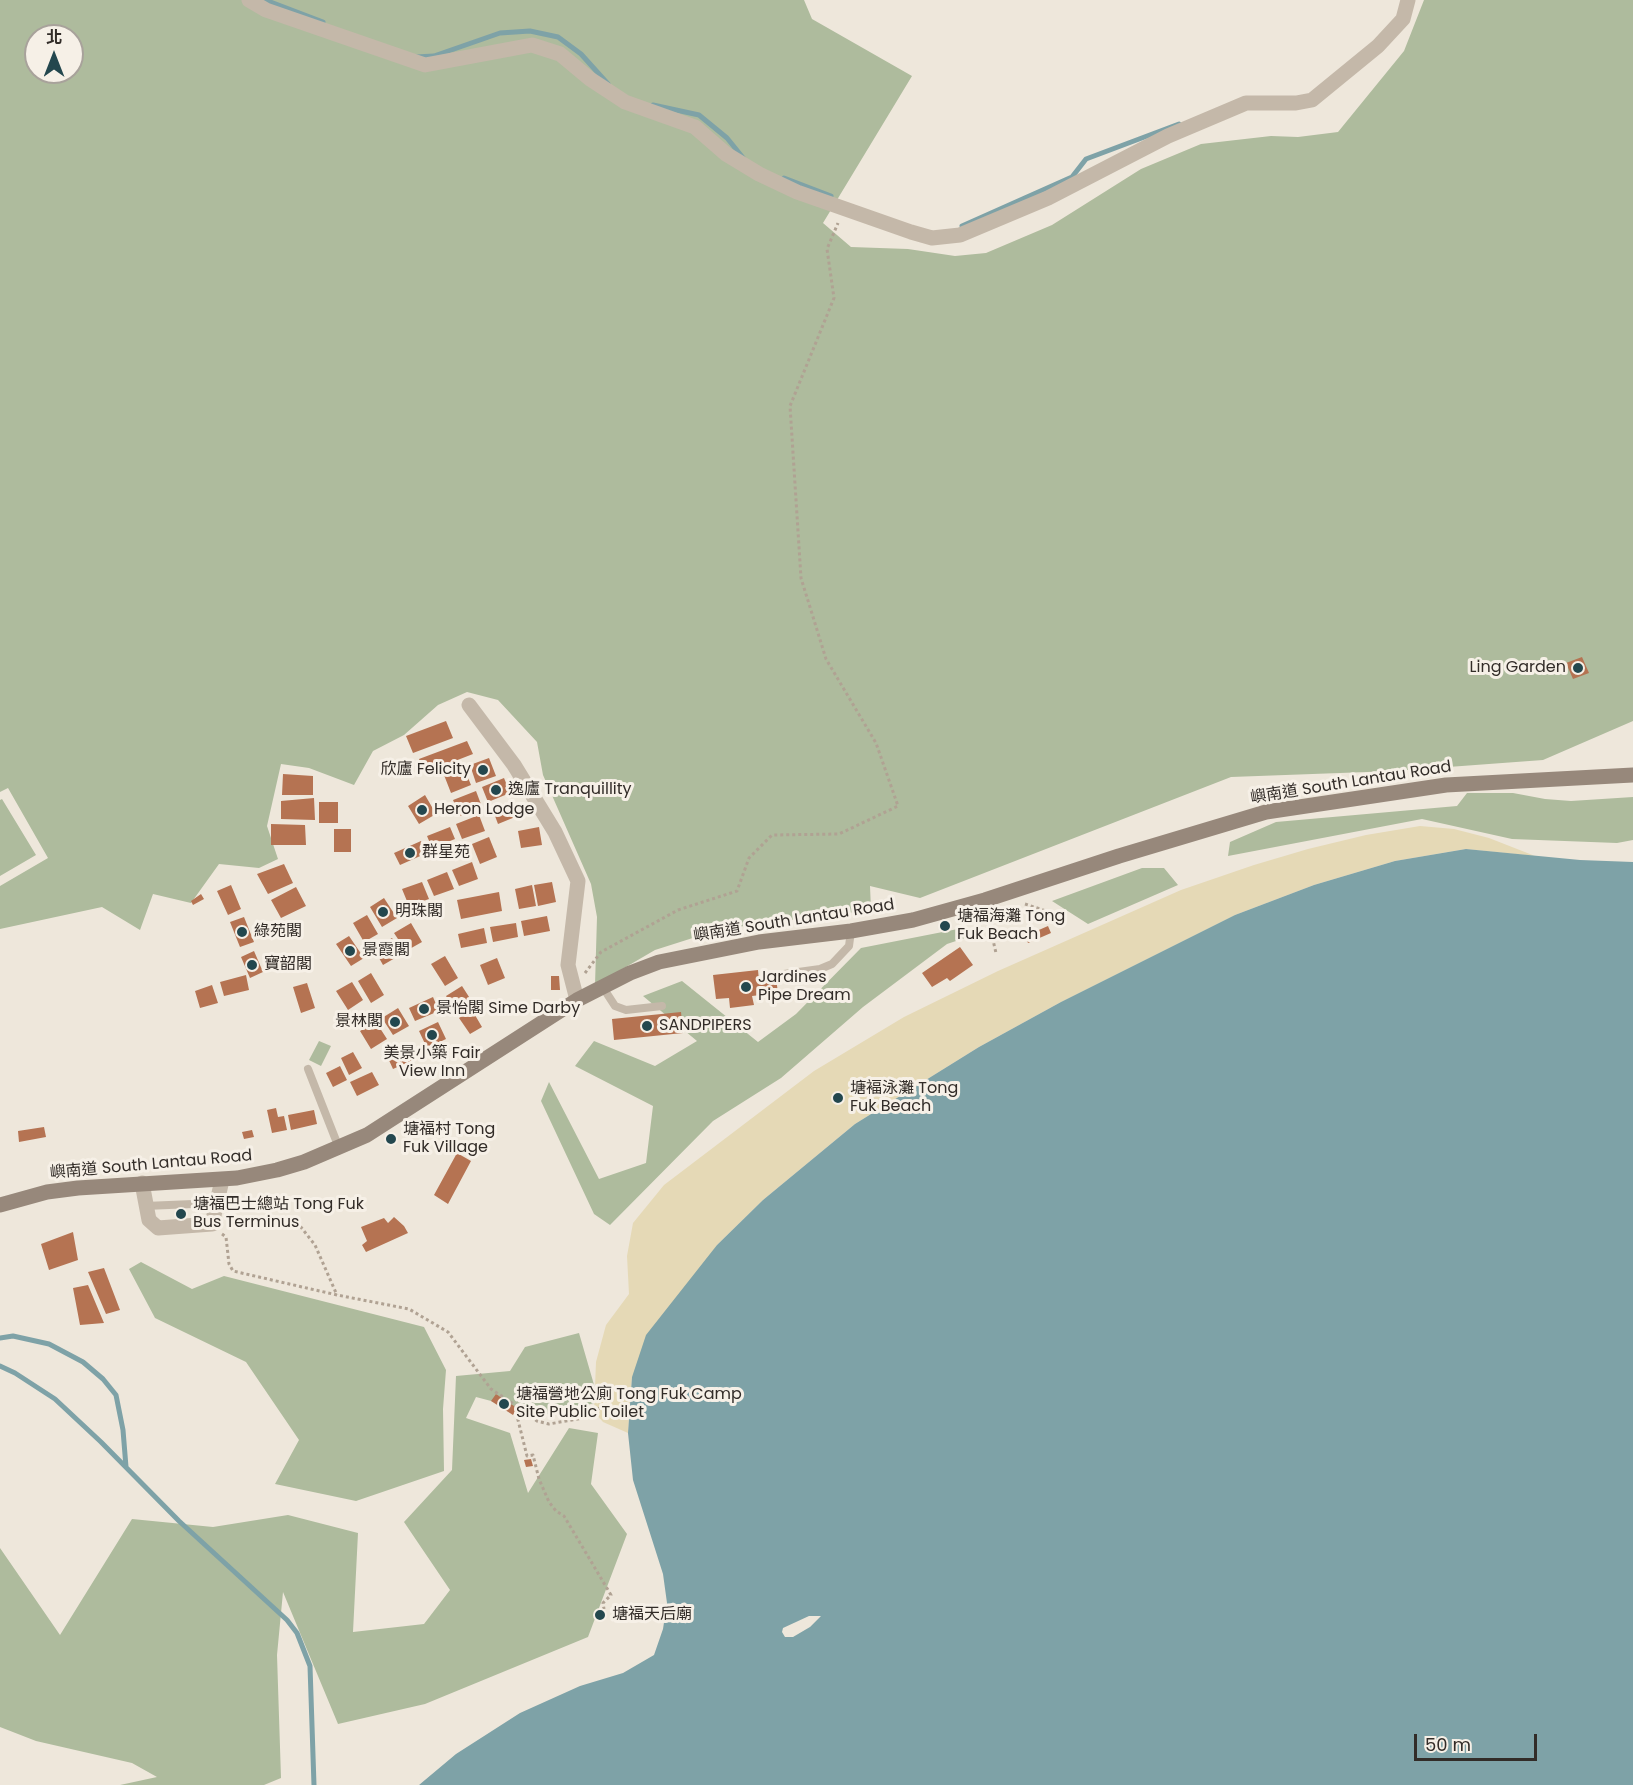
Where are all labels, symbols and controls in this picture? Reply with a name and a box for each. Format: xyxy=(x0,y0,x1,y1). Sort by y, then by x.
north arrow xyxy=(24,24,84,84)
text: 北 xyxy=(46,26,62,49)
place label: Ling Garden xyxy=(1470,658,1566,678)
marker: Ling Garden xyxy=(1571,661,1585,675)
street label: 嶼南道 South Lantau Road xyxy=(1249,758,1453,808)
place label: 欣廬 Felicity xyxy=(380,760,471,780)
marker: 欣廬 Felicity xyxy=(476,763,490,777)
place label: 逸廬 Tranquillity xyxy=(508,780,632,800)
marker: 逸廬 Tranquillity xyxy=(489,783,503,797)
place label: Heron Lodge xyxy=(434,800,534,820)
marker: Heron Lodge xyxy=(415,803,429,817)
place label: 群星苑 xyxy=(422,843,470,863)
marker: 群星苑 xyxy=(403,846,417,860)
street label: 嶼南道 South Lantau Road xyxy=(692,896,896,946)
place label: 明珠閣 xyxy=(395,902,443,922)
marker: 明珠閣 xyxy=(376,905,390,919)
place label: 塘福海灘 Tong Fuk Beach xyxy=(957,907,1065,945)
marker: 塘福海灘 Tong Fuk Beach xyxy=(938,919,952,933)
place label: 綠苑閣 xyxy=(254,922,302,942)
marker: 綠苑閣 xyxy=(235,925,249,939)
place label: 景霞閣 xyxy=(362,941,410,961)
marker: 景霞閣 xyxy=(343,944,357,958)
place label: 寶韶閣 xyxy=(264,955,312,975)
marker: 寶韶閣 xyxy=(245,958,259,972)
place label: Jardines Pipe Dream xyxy=(758,968,851,1006)
marker: Jardines Pipe Dream xyxy=(739,980,753,994)
place label: 景怡閣 Sime Darby xyxy=(436,999,580,1019)
marker: 景怡閣 Sime Darby xyxy=(417,1002,431,1016)
place label: 景林閣 xyxy=(335,1012,383,1032)
marker: 景林閣 xyxy=(388,1015,402,1029)
place label: SANDPIPERS xyxy=(659,1016,752,1036)
marker: SANDPIPERS xyxy=(640,1019,654,1033)
marker: 美景小築 Fair View Inn xyxy=(425,1028,439,1042)
place label: 美景小築 Fair View Inn xyxy=(383,1044,481,1082)
place label: 塘褔泳灘 Tong Fuk Beach xyxy=(850,1079,958,1117)
marker: 塘褔泳灘 Tong Fuk Beach xyxy=(831,1091,845,1105)
place label: 塘福村 Tong Fuk Village xyxy=(403,1120,495,1158)
marker: 塘福村 Tong Fuk Village xyxy=(384,1132,398,1146)
street label: 嶼南道 South Lantau Road xyxy=(49,1147,253,1183)
place label: 塘福巴士總站 Tong Fuk Bus Terminus xyxy=(193,1195,364,1233)
marker: 塘福巴士總站 Tong Fuk Bus Terminus xyxy=(174,1207,188,1221)
place label: 塘福營地公廁 Tong Fuk Camp Site Public Toilet xyxy=(516,1385,742,1423)
marker: 塘福營地公廁 Tong Fuk Camp Site Public Toilet xyxy=(497,1397,511,1411)
place label: 塘福天后廟 xyxy=(612,1605,692,1625)
marker: 塘福天后廟 xyxy=(593,1608,607,1622)
scale bar xyxy=(1417,1722,1540,1760)
text: 50 m xyxy=(1425,1732,1471,1757)

